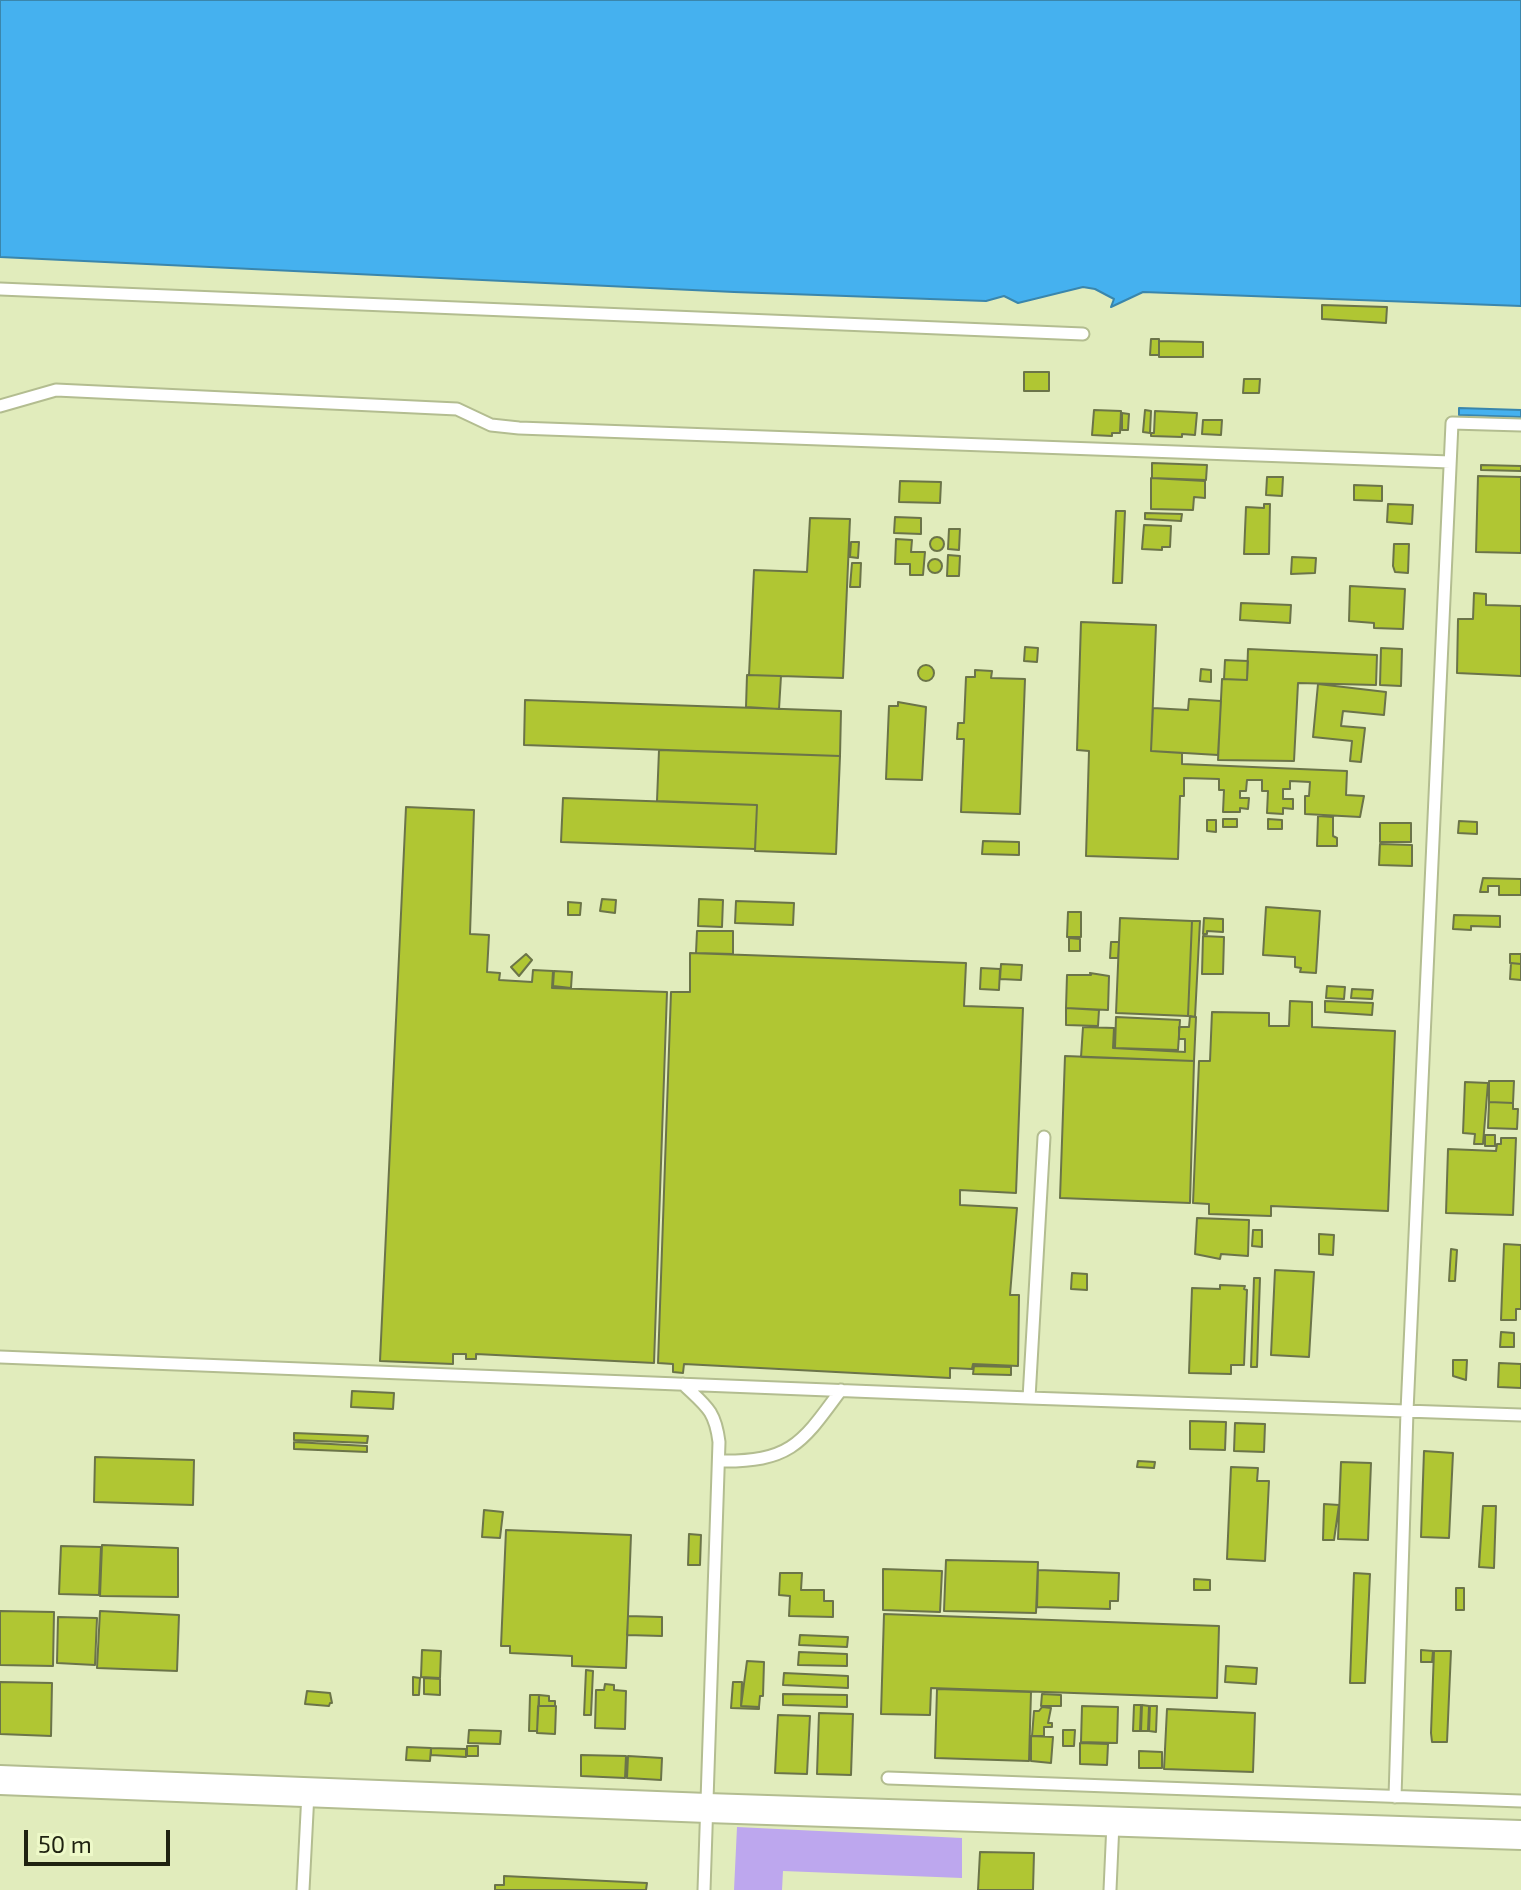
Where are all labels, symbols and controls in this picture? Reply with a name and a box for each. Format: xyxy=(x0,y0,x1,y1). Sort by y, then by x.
scale bar xyxy=(28,1814,174,1864)
text: 50 m xyxy=(38,1829,92,1858)

